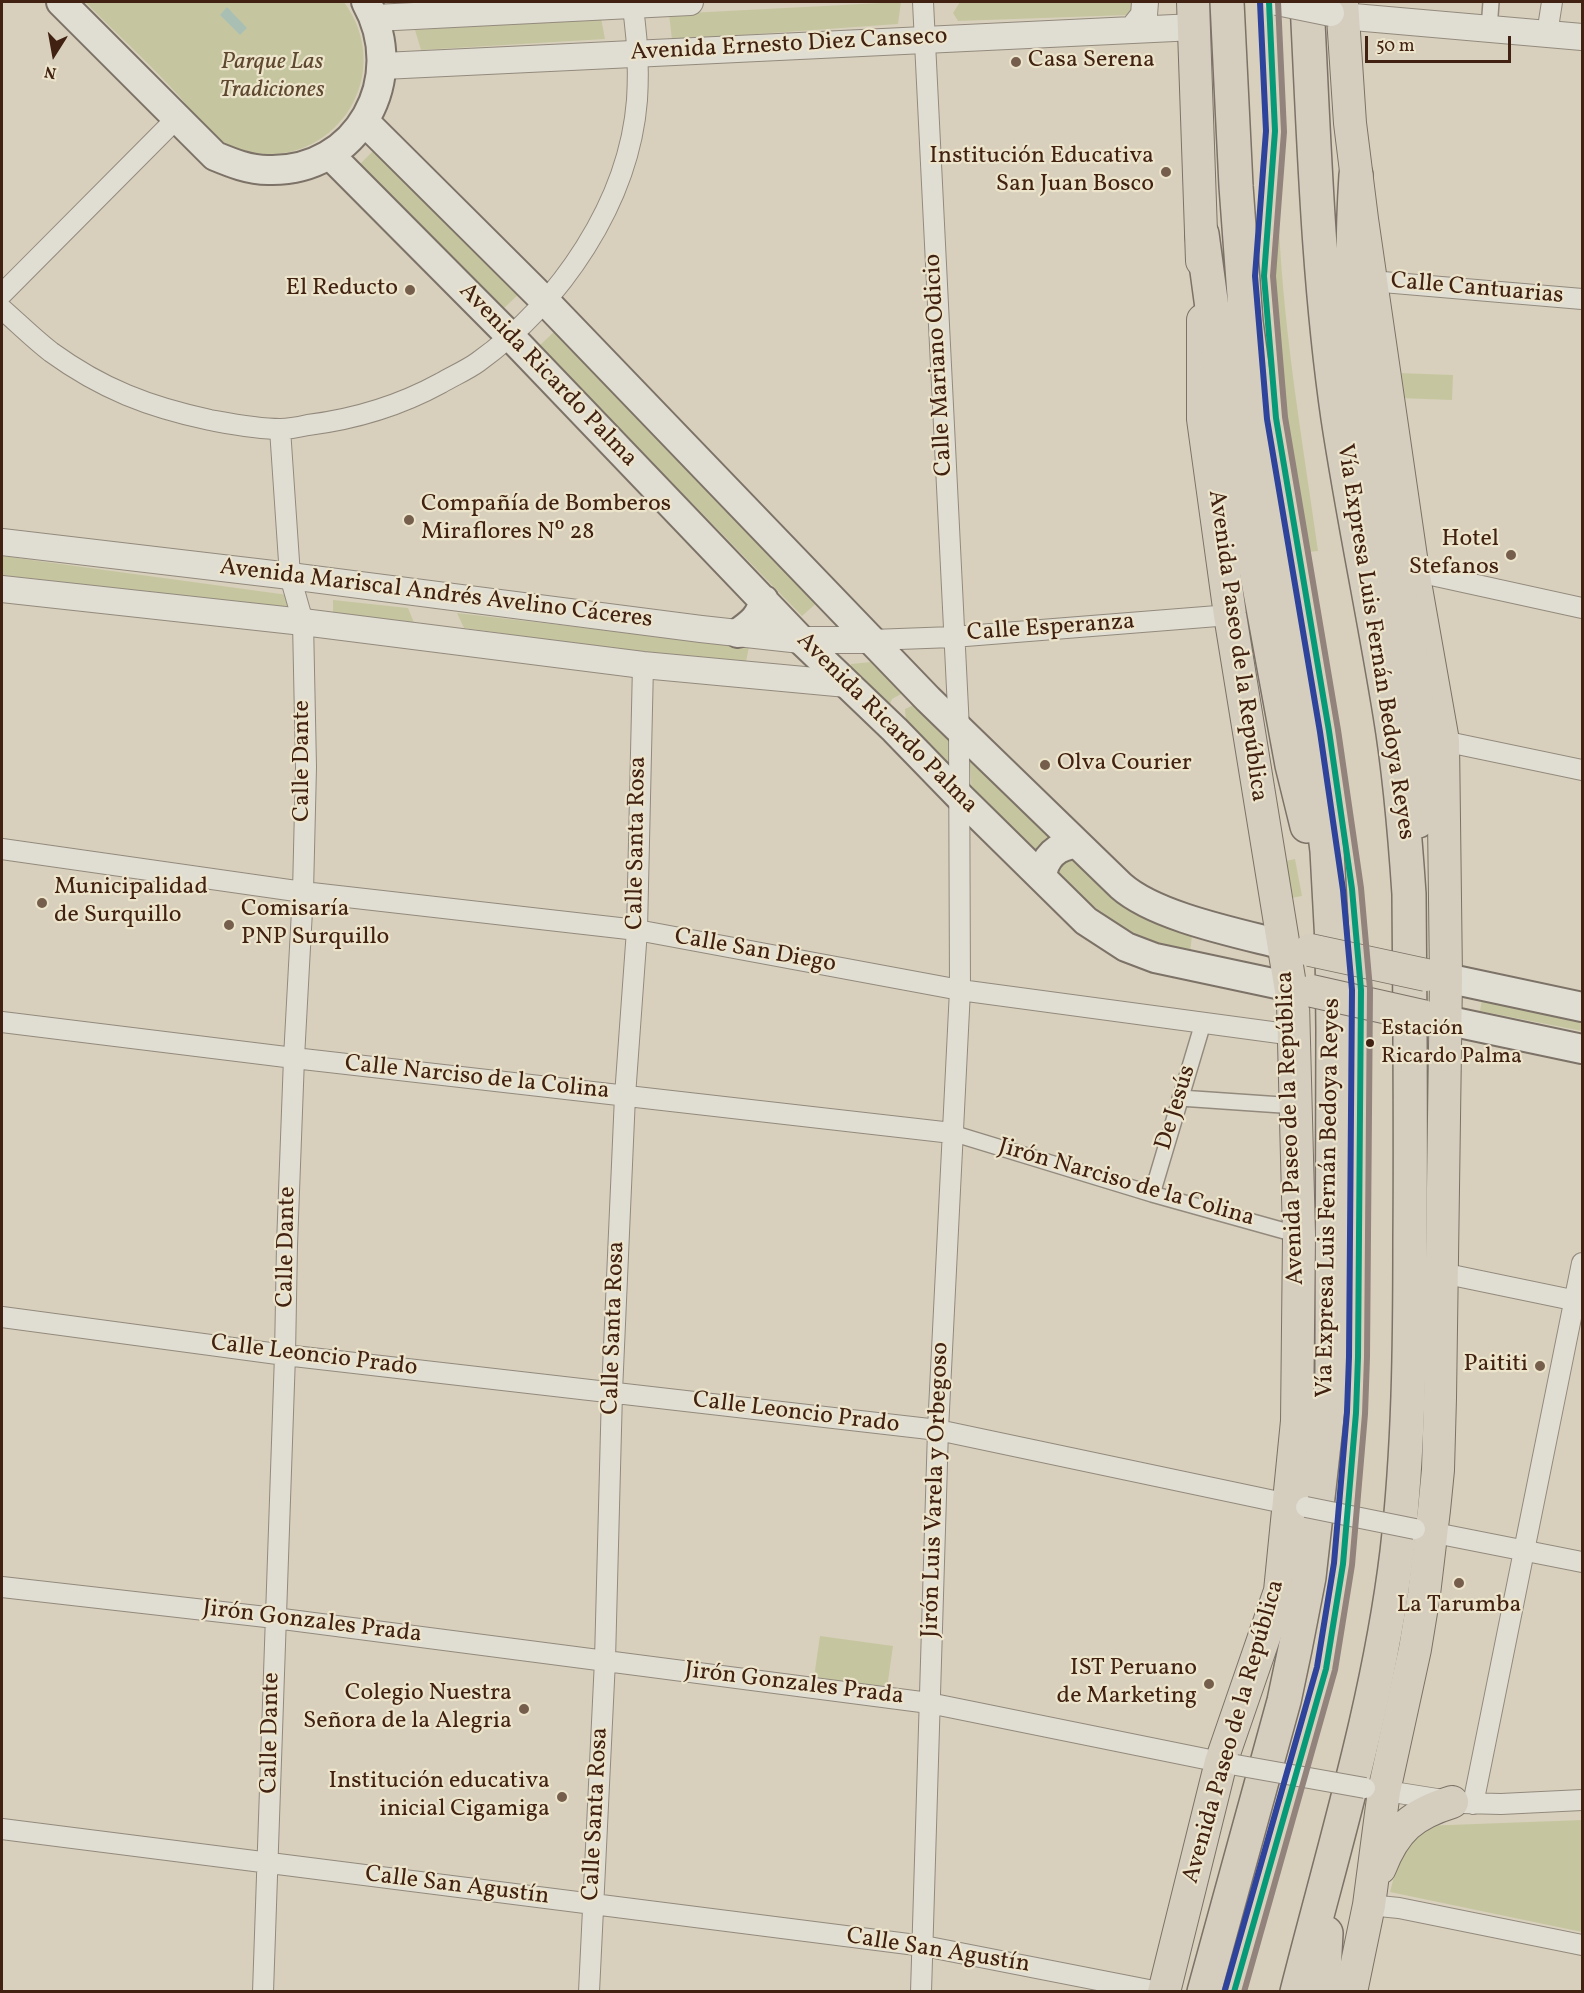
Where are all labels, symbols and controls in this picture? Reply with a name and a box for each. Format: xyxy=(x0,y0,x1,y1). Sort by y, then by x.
street label: Avenida Ernesto Diez Canseco xyxy=(630,23,948,69)
north arrow xyxy=(24,24,84,84)
scale bar xyxy=(1368,24,1514,62)
text: 50 m xyxy=(1376,34,1415,59)
place label: Casa Serena xyxy=(1028,48,1155,76)
park label: Parque Las Tradiciones xyxy=(219,50,325,106)
marker: Casa Serena xyxy=(1009,55,1023,69)
text: N xyxy=(43,60,58,84)
place label: Institución Educativa San Juan Bosco xyxy=(929,144,1154,200)
marker: Institución Educativa San Juan Bosco xyxy=(1159,165,1173,179)
street label: Calle Mariano Odicio xyxy=(920,253,960,477)
street label: Calle Cantuarias xyxy=(1389,268,1565,312)
place label: El Reducto xyxy=(286,276,398,304)
street label: Avenida Ricardo Palma xyxy=(452,278,642,474)
marker: El Reducto xyxy=(403,283,417,297)
street label: Vía Expresa Luis Fernán Bedoya Reyes xyxy=(1328,442,1420,842)
street label: Avenida Paseo de la República xyxy=(1200,488,1272,804)
place label: Compañía de Bomberos Miraflores Nº 28 xyxy=(421,492,671,548)
marker: Compañía de Bomberos Miraflores Nº 28 xyxy=(402,513,416,527)
place label: Hotel Stefanos xyxy=(1409,527,1499,583)
marker: Hotel Stefanos xyxy=(1504,548,1518,562)
street label: Avenida Mariscal Andrés Avelino Cáceres xyxy=(218,554,654,636)
street label: Calle Esperanza xyxy=(966,609,1136,649)
street label: Avenida Ricardo Palma xyxy=(789,627,983,821)
street label: Calle Dante xyxy=(290,700,318,822)
place label: Olva Courier xyxy=(1057,751,1192,779)
street label: Calle Santa Rosa xyxy=(622,756,654,930)
marker: Olva Courier xyxy=(1038,758,1052,772)
place label: Municipalidad de Surquillo xyxy=(54,875,208,931)
marker: Municipalidad de Surquillo xyxy=(35,896,49,910)
place label: Comisaría PNP Surquillo xyxy=(241,897,389,953)
marker: Comisaría PNP Surquillo xyxy=(222,918,236,932)
street label: Calle San Diego xyxy=(672,924,838,980)
street label: Avenida Paseo de la República xyxy=(1272,970,1312,1286)
street label: Vía Expresa Luis Fernán Bedoya Reyes xyxy=(1312,998,1348,1398)
place label: Estación Ricardo Palma xyxy=(1381,1017,1522,1068)
marker: Estación Ricardo Palma xyxy=(1364,1037,1376,1049)
street label: Calle Narciso de la Colina xyxy=(343,1051,611,1107)
street label: De Jesús xyxy=(1151,1062,1203,1154)
street label: Jirón Narciso de la Colina xyxy=(995,1134,1257,1234)
street label: Calle Dante xyxy=(273,1186,303,1308)
street label: Calle Santa Rosa xyxy=(598,1241,632,1415)
street label: Calle Leoncio Prado xyxy=(209,1330,419,1384)
street label: Jirón Luis Varela y Orbegoso xyxy=(917,1342,957,1638)
place label: Paititi xyxy=(1464,1352,1528,1380)
marker: Paititi xyxy=(1533,1359,1547,1373)
street label: Calle Leoncio Prado xyxy=(691,1387,901,1441)
marker: La Tarumba xyxy=(1452,1576,1466,1590)
street label: Avenida Paseo de la República xyxy=(1178,1577,1292,1887)
place label: La Tarumba xyxy=(1397,1593,1521,1621)
street label: Jirón Gonzales Prada xyxy=(201,1595,423,1651)
place label: IST Peruano de Marketing xyxy=(1057,1656,1197,1712)
street label: Jirón Gonzales Prada xyxy=(683,1657,905,1713)
street label: Calle Dante xyxy=(257,1672,287,1794)
marker: IST Peruano de Marketing xyxy=(1202,1677,1216,1691)
place label: Colegio Nuestra Señora de la Alegria xyxy=(303,1681,512,1737)
marker: Colegio Nuestra Señora de la Alegria xyxy=(517,1702,531,1716)
street label: Calle Santa Rosa xyxy=(578,1726,616,1902)
place label: Institución educativa inicial Cigamiga xyxy=(328,1769,550,1825)
marker: Institución educativa inicial Cigamiga xyxy=(555,1790,569,1804)
street label: Calle San Agustín xyxy=(363,1861,551,1913)
street label: Calle San Agustín xyxy=(844,1923,1032,1981)

